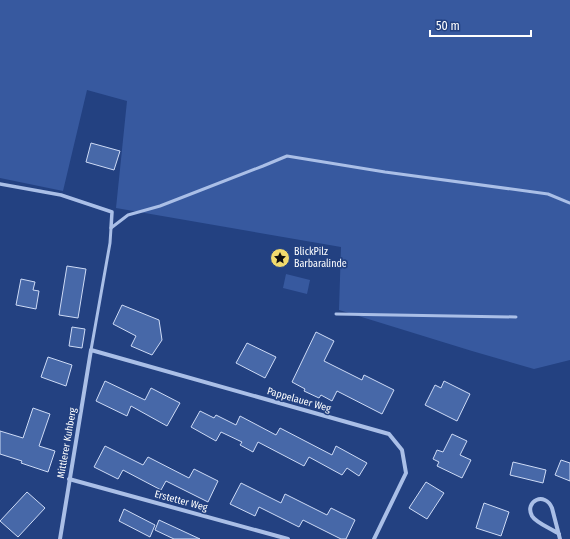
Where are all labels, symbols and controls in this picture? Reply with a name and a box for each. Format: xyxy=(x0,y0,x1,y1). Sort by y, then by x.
scale bar xyxy=(430,12,531,38)
text: 50 m xyxy=(436,19,460,33)
place label: BlickPilz Barbaralinde xyxy=(294,246,347,270)
place icon: BlickPilz Barbaralinde xyxy=(269,247,291,269)
street label: Pappelauer Weg xyxy=(266,385,333,415)
street label: Mittlerer Kuhberg xyxy=(55,406,79,479)
street label: Erstetter Weg xyxy=(153,488,209,514)

